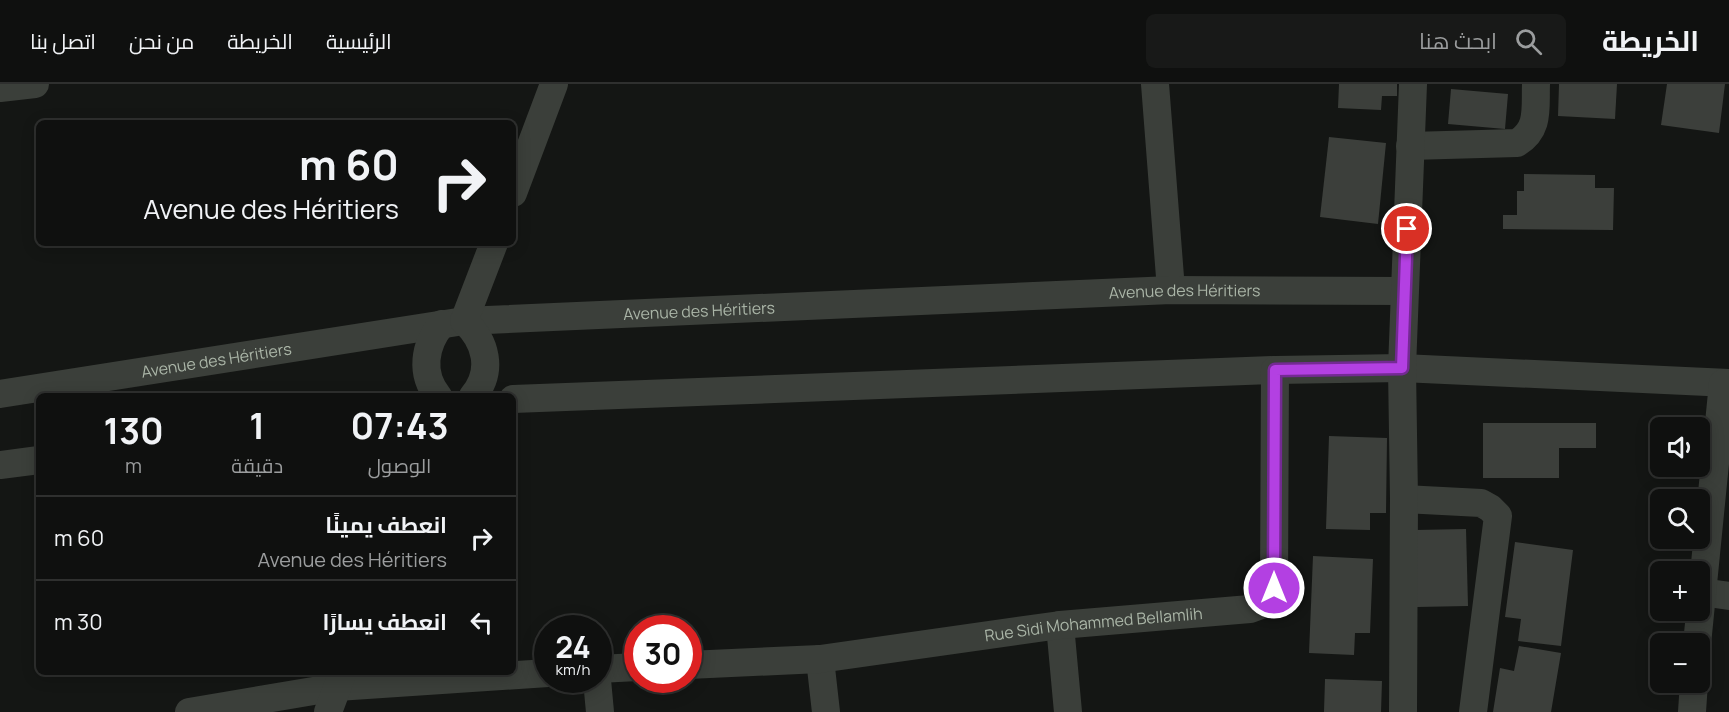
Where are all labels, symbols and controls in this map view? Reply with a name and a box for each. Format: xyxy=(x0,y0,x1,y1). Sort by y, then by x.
search box xyxy=(1146,14,1566,68)
text: الخريطة xyxy=(1602,21,1699,59)
icon: search xyxy=(1512,25,1545,58)
text: ابحث هنا xyxy=(1419,26,1497,56)
text: اتصل بنا xyxy=(30,27,96,55)
text: من نحن xyxy=(129,27,194,55)
text: الخريطة xyxy=(227,27,293,55)
text: الرئيسية xyxy=(326,27,392,55)
text: 60 m xyxy=(299,135,399,193)
icon: right xyxy=(420,144,498,222)
text: Avenue des Héritiers xyxy=(143,190,399,227)
pin xyxy=(1381,203,1432,254)
icon: arrive xyxy=(1390,212,1423,245)
street label: Avenue des Héritiers xyxy=(1108,279,1261,304)
street label: Avenue des Héritiers xyxy=(623,296,775,325)
street label: Avenue des Héritiers xyxy=(140,337,293,383)
text: 1 xyxy=(249,401,265,450)
text: 07:43 xyxy=(351,401,449,450)
text: 130 xyxy=(103,406,164,455)
map controls xyxy=(1650,417,1710,693)
button: sound xyxy=(1650,417,1710,477)
text: m xyxy=(125,452,142,479)
text: دقيقة xyxy=(231,452,283,479)
text: الوصول xyxy=(368,452,431,479)
button: search xyxy=(1650,489,1710,549)
text: انعطف يمينًا xyxy=(325,510,447,540)
icon: right xyxy=(465,522,498,555)
text: 60 m xyxy=(54,523,104,553)
text: Avenue des Héritiers xyxy=(258,546,447,573)
position arrow xyxy=(1242,556,1306,620)
button: + xyxy=(1650,561,1710,621)
street label: Rue Sidi Mohammed Bellamlih xyxy=(983,602,1203,647)
icon: left xyxy=(465,606,498,639)
text: 30 m xyxy=(54,607,103,637)
text: انعطف يسارًا xyxy=(323,607,447,637)
speed limit sign: 30 xyxy=(624,615,702,693)
text: 24 xyxy=(555,626,591,667)
button: − xyxy=(1650,633,1710,693)
text: km/h xyxy=(556,659,590,680)

